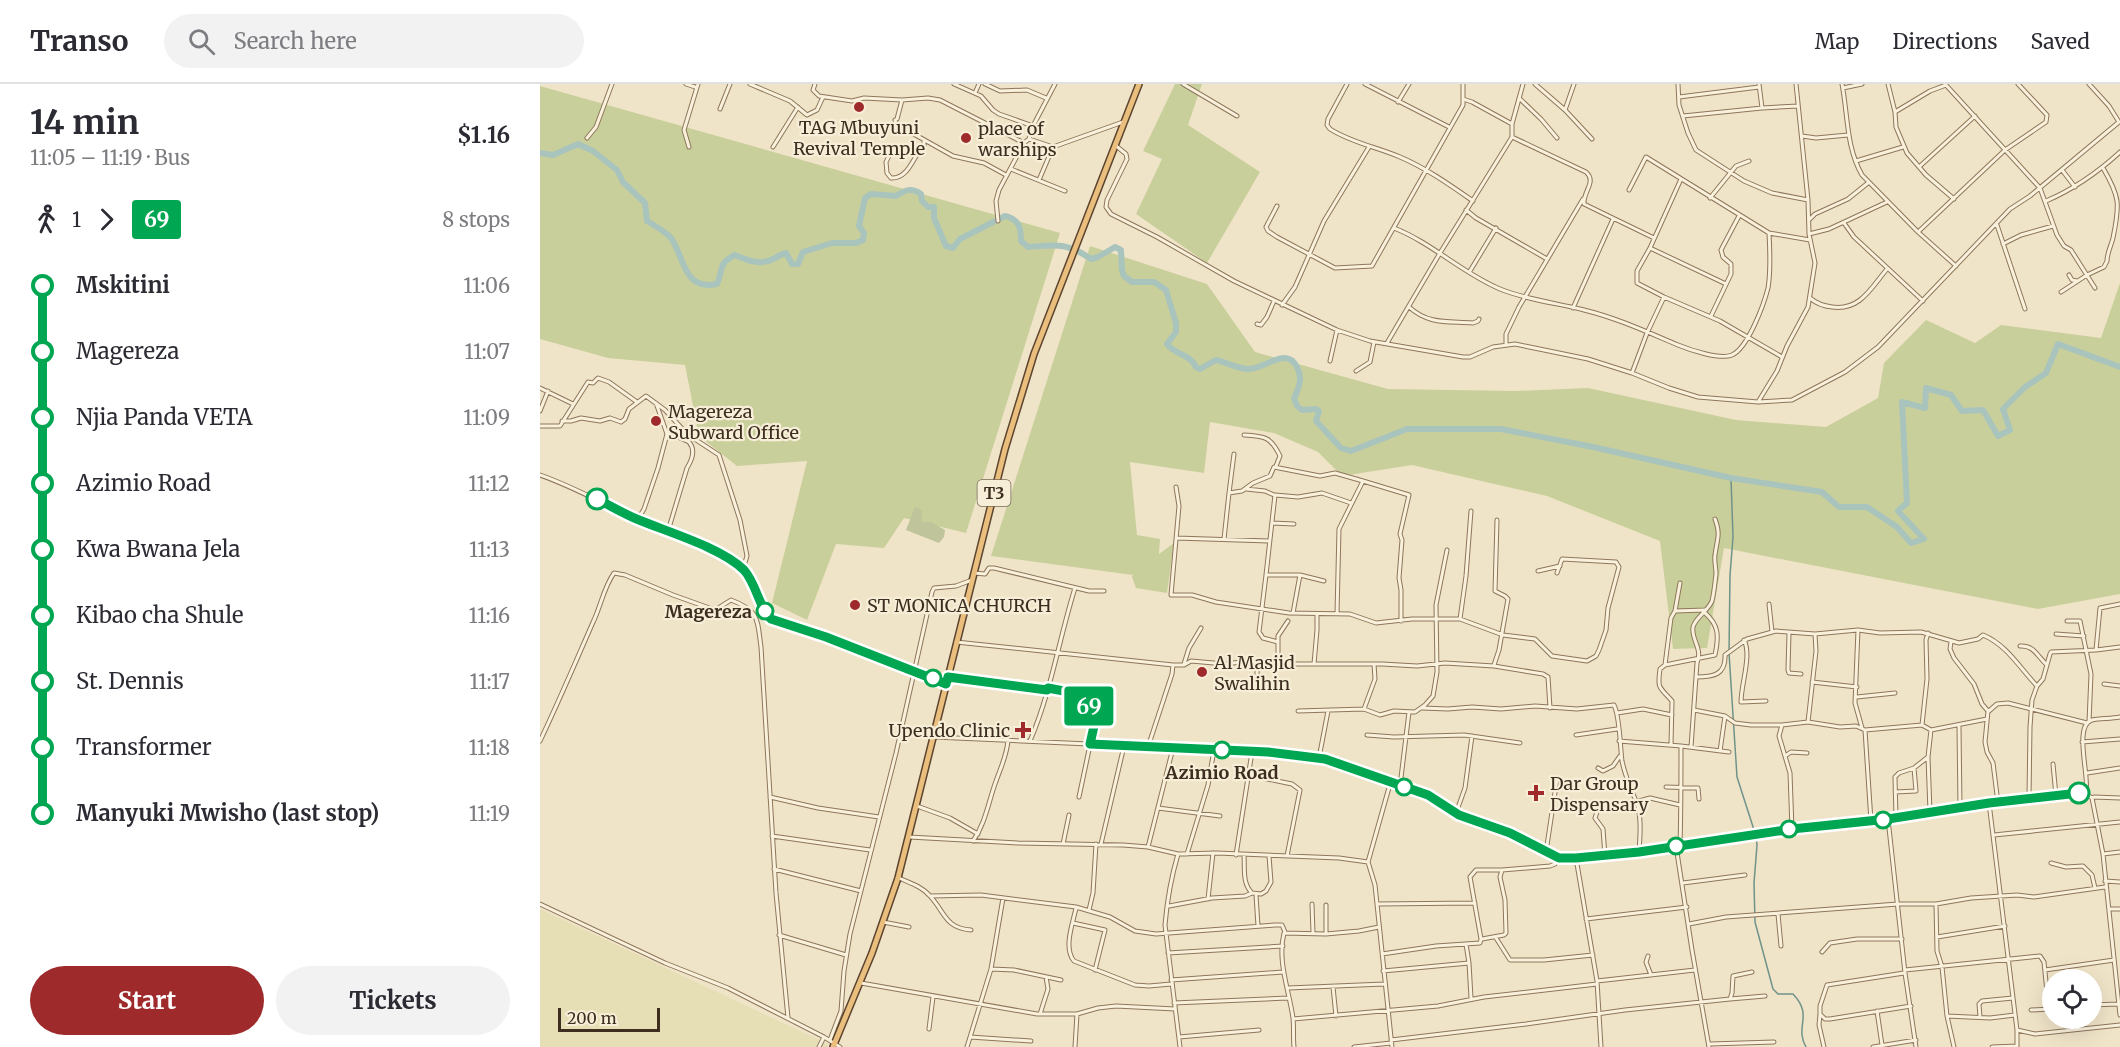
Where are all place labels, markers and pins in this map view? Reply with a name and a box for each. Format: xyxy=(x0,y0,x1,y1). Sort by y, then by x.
marker: TAG Mbuyuni Revival Temple xyxy=(852,100,866,114)
place label: TAG Mbuyuni Revival Temple xyxy=(793,116,925,160)
place label: place of warships xyxy=(977,117,1057,161)
marker: place of warships xyxy=(959,131,973,145)
place label: Magereza Subward Office xyxy=(668,400,799,444)
marker: Magereza Subward Office xyxy=(649,414,663,428)
unlabelled marker xyxy=(586,488,608,510)
place label: ST MONICA CHURCH xyxy=(867,594,1051,617)
marker: ST MONICA CHURCH xyxy=(848,598,862,612)
place label: Magereza xyxy=(665,600,752,623)
marker: Magereza xyxy=(756,602,774,620)
place label: Al Masjid Swalihin xyxy=(1213,651,1295,695)
marker: Al Masjid Swalihin xyxy=(1195,665,1209,679)
unlabelled marker xyxy=(924,669,942,687)
place label: Upendo Clinic xyxy=(888,719,1010,742)
marker: Upendo Clinic xyxy=(1014,721,1032,739)
marker: Azimio Road xyxy=(1213,741,1231,759)
place label: Azimio Road xyxy=(1164,761,1279,784)
place label: Dar Group Dispensary xyxy=(1550,772,1649,816)
unlabelled marker xyxy=(1395,778,1413,796)
unlabelled marker xyxy=(2068,782,2090,804)
marker: Dar Group Dispensary xyxy=(1527,784,1545,802)
unlabelled marker xyxy=(1874,811,1892,829)
unlabelled marker xyxy=(1780,820,1798,838)
unlabelled marker xyxy=(1667,837,1685,855)

